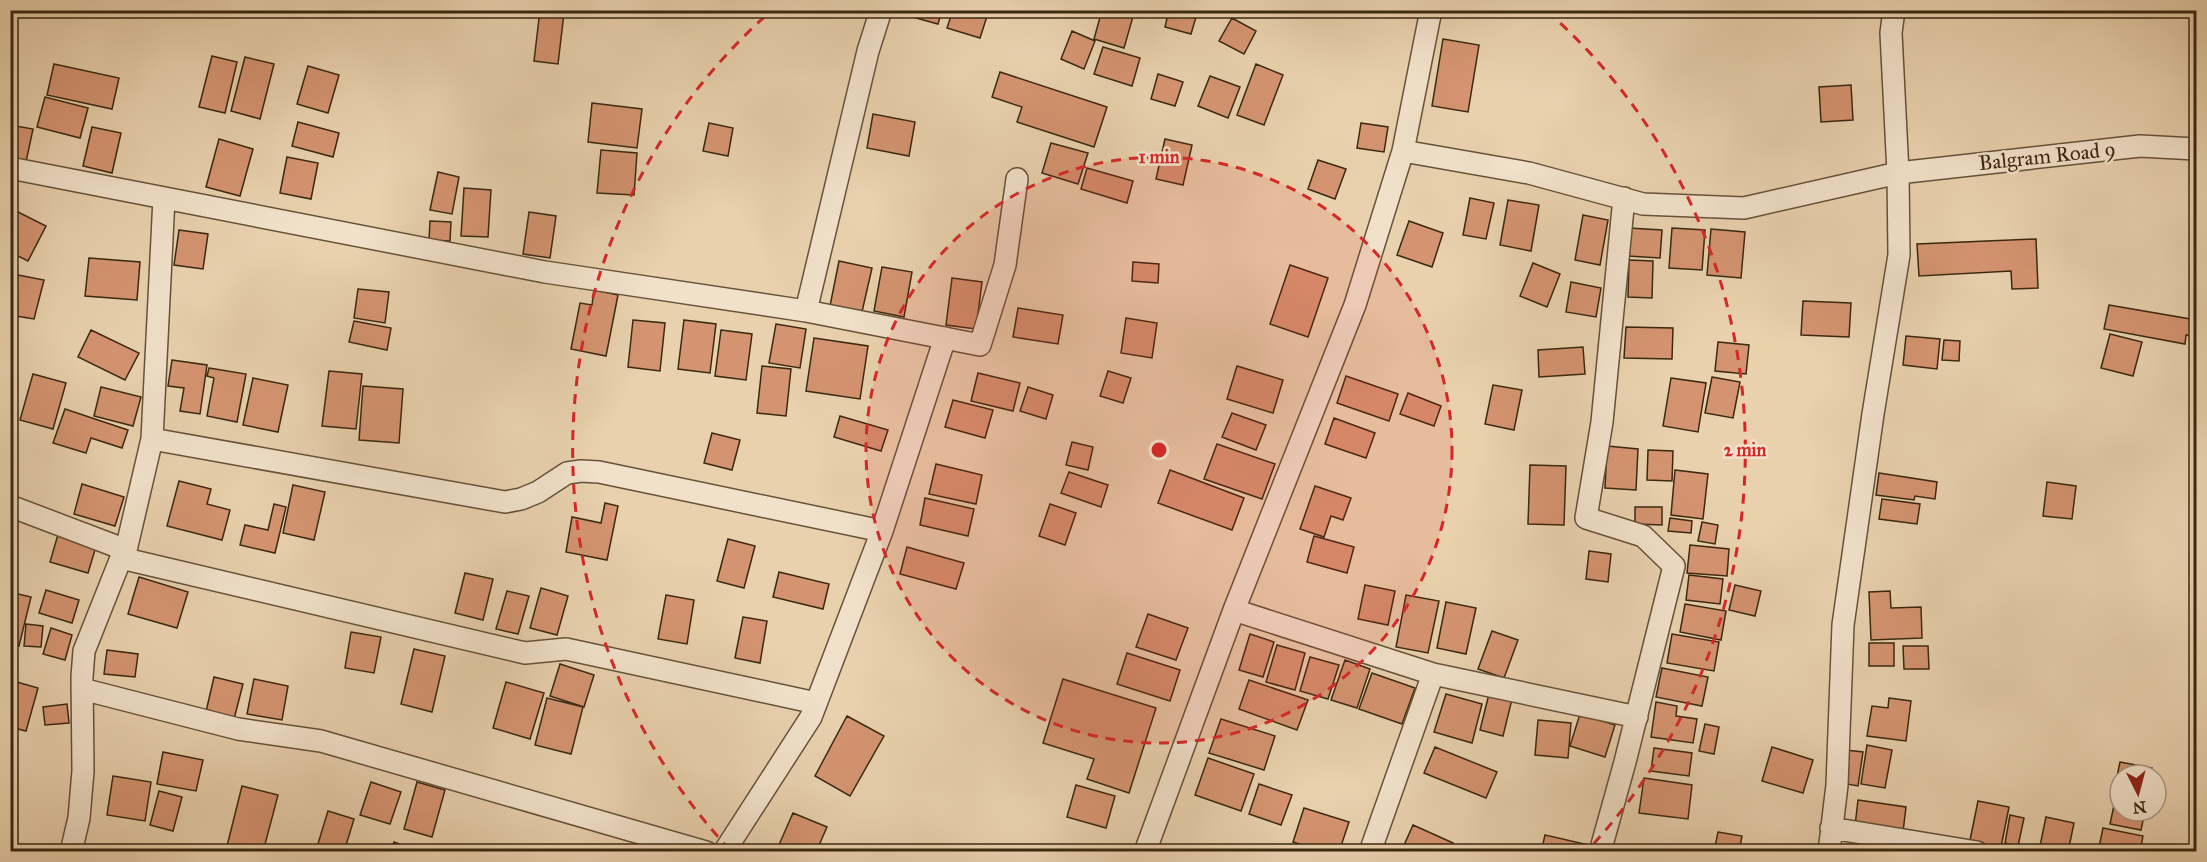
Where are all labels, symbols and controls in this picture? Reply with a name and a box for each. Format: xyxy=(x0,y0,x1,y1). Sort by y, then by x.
street label: Balgram Road 9 xyxy=(1977,136,2117,176)
text: 1 min xyxy=(1139,146,1180,168)
text: 2 min xyxy=(1724,439,1767,461)
centre of rings xyxy=(1149,440,1169,460)
north arrow xyxy=(2108,763,2168,823)
text: N xyxy=(2131,797,2147,818)

